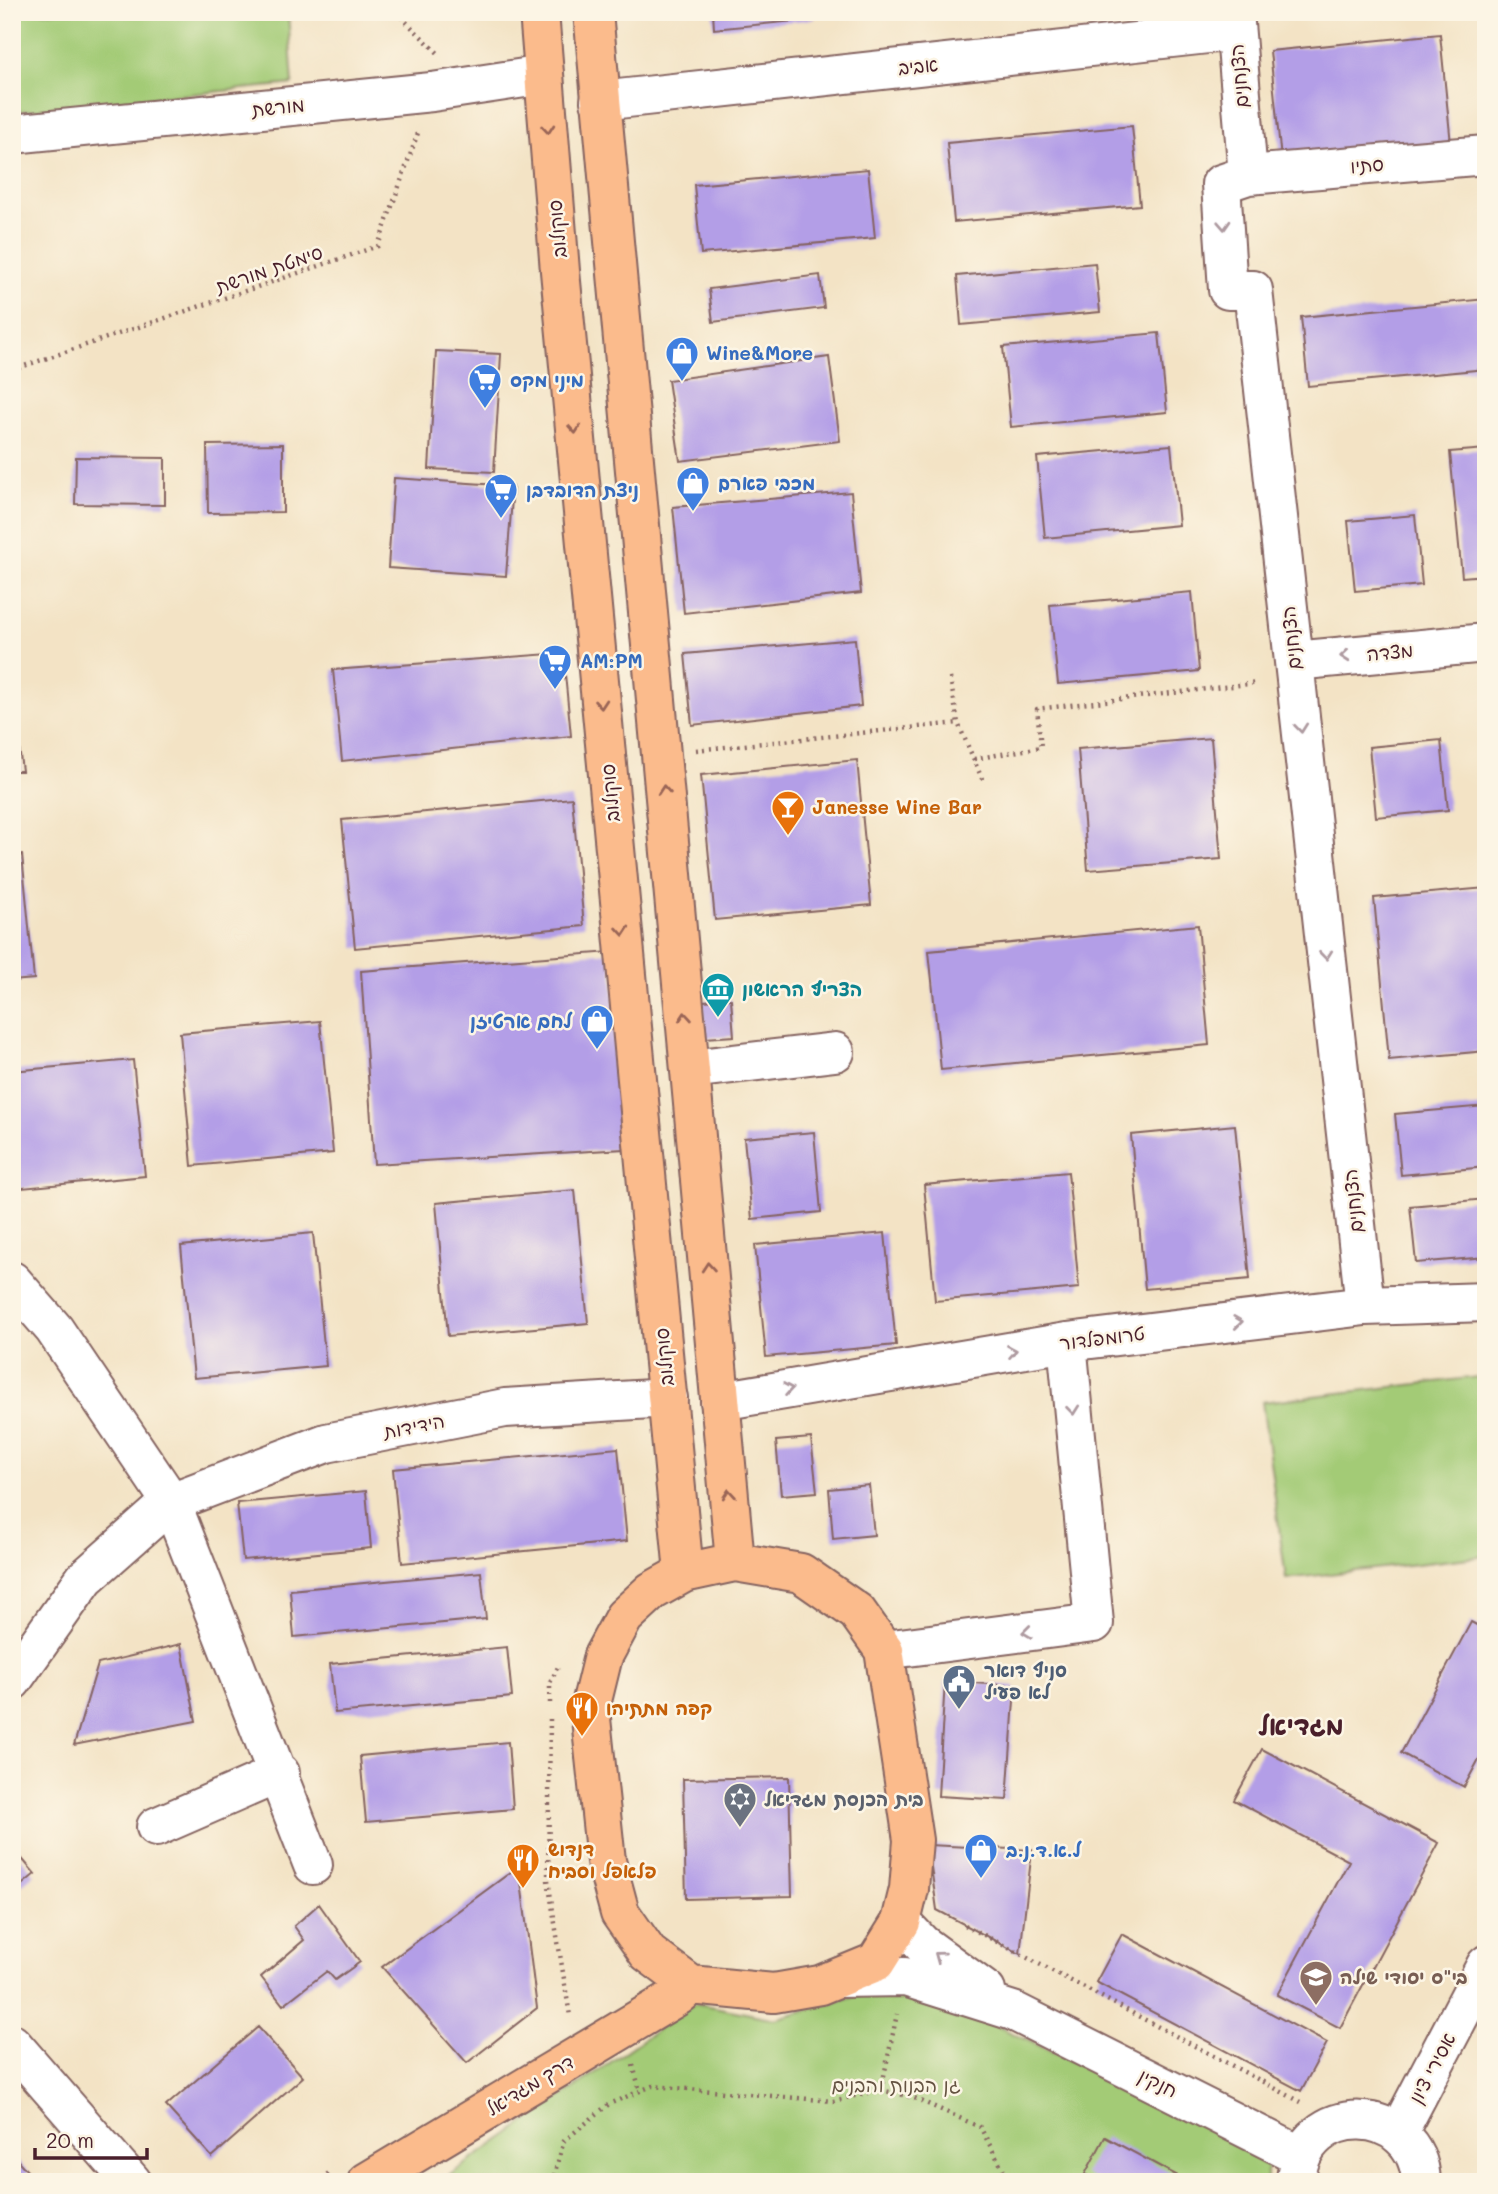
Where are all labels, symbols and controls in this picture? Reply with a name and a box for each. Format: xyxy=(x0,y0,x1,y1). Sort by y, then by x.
street label: הצנחנים xyxy=(1223,43,1254,109)
street label: אביב xyxy=(897,51,939,80)
street label: מורשת xyxy=(249,91,306,122)
one-way arrow xyxy=(540,124,555,135)
street label: סתיו xyxy=(1349,151,1385,178)
street label: סוקולוב xyxy=(542,199,572,259)
one-way arrow xyxy=(1216,219,1231,230)
street label: סימטת מורשת xyxy=(211,239,326,299)
shop icon: Wine&More xyxy=(663,334,701,383)
place label: Wine&More xyxy=(706,340,813,365)
supermarket icon: מיני מקס xyxy=(466,361,504,410)
place label: מיני מקס xyxy=(510,367,584,392)
one-way arrow xyxy=(567,424,582,435)
shop icon: מכבי פארם xyxy=(674,464,712,513)
place label: מכבי פארם xyxy=(718,470,815,495)
supermarket icon: ניצת הדובדבן xyxy=(482,471,520,520)
place label: ניצת הדובדבן xyxy=(526,477,639,503)
street label: הצנחנים xyxy=(1275,605,1306,671)
street label: מצדה xyxy=(1366,637,1414,666)
supermarket icon: AM:PM xyxy=(536,642,574,691)
place label: AM:PM xyxy=(580,648,643,673)
one-way arrow xyxy=(1339,648,1350,663)
one-way arrow xyxy=(593,699,608,710)
one-way arrow xyxy=(1293,723,1308,734)
street label: סוקולוב xyxy=(595,763,625,823)
one-way arrow xyxy=(657,784,672,795)
bar icon: Janesse Wine Bar xyxy=(769,788,807,837)
place label: Janesse Wine Bar xyxy=(812,794,982,819)
one-way arrow xyxy=(615,925,630,936)
one-way arrow xyxy=(1318,949,1333,960)
museum icon: הצריף הראשון xyxy=(699,970,737,1019)
place label: הצריף הראשון xyxy=(742,976,862,1001)
shop icon: לחם ארטיזן xyxy=(578,1002,616,1051)
place label: לחם ארטיזן xyxy=(470,1008,573,1033)
one-way arrow xyxy=(678,1011,693,1022)
street label: הצנחנים xyxy=(1337,1168,1368,1234)
one-way arrow xyxy=(701,1262,716,1273)
one-way arrow xyxy=(1232,1314,1243,1329)
street label: טרומפלדור xyxy=(1058,1320,1146,1355)
street label: סוקולוב xyxy=(649,1327,679,1387)
one-way arrow xyxy=(1006,1344,1018,1359)
one-way arrow xyxy=(782,1382,794,1397)
one-way arrow xyxy=(1066,1404,1081,1416)
street label: הידידות xyxy=(380,1407,447,1444)
one-way arrow xyxy=(722,1488,737,1499)
one-way arrow xyxy=(1021,1625,1033,1640)
place label: סניף דואר לא פעיל xyxy=(984,1657,1067,1704)
public building icon: סניף דואר לא פעיל xyxy=(940,1662,978,1711)
restaurant icon: קפה מתתיהו xyxy=(563,1689,601,1738)
place label: קפה מתתיהו xyxy=(606,1695,712,1720)
district label: מגדיאל xyxy=(1258,1708,1344,1742)
synagogue icon: בית הכנסת מגדיאל xyxy=(721,1780,759,1829)
place label: בית הכנסת מגדיאל xyxy=(764,1786,924,1811)
shop icon: ל.א.ד.נ.ב xyxy=(962,1831,1000,1880)
place label: דנדוש פלאפל וסביח xyxy=(548,1836,657,1883)
place label: ל.א.ד.נ.ב xyxy=(1005,1837,1083,1862)
restaurant icon: דנדוש פלאפל וסביח xyxy=(504,1841,542,1890)
one-way arrow xyxy=(934,1952,946,1964)
school or university icon: בי"ס יסודי שילה xyxy=(1297,1958,1335,2007)
place label: בי"ס יסודי שילה xyxy=(1340,1964,1468,1989)
street label: אסירי ציון xyxy=(1403,2028,1461,2108)
street label: דרך מגדיאל xyxy=(481,2049,578,2120)
street label: חנקין xyxy=(1134,2062,1182,2103)
park label: גן הבנות והבנים xyxy=(831,2072,961,2097)
scale bar xyxy=(35,2117,147,2161)
text: 20 m xyxy=(46,2126,94,2153)

